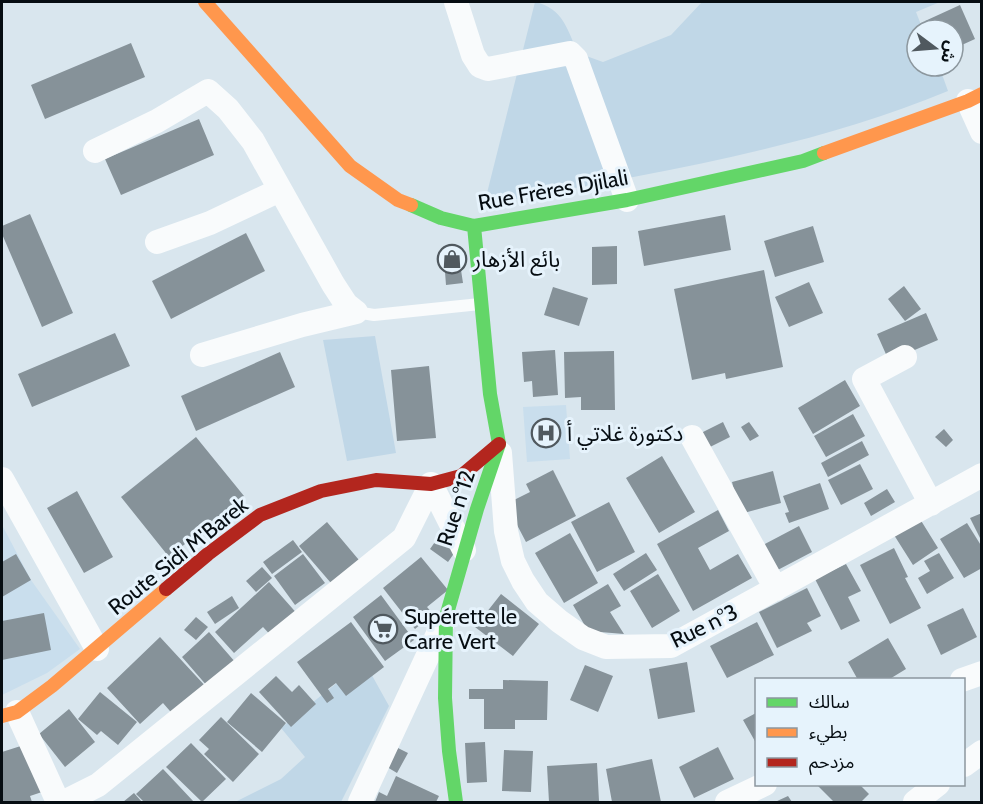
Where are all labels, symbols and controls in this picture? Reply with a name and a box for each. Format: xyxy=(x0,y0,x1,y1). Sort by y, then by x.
north arrow xyxy=(905,18,965,78)
text: ش xyxy=(937,39,961,65)
street label: Rue Frères Djilali xyxy=(476,164,630,216)
shop icon: بائع الأزهار xyxy=(436,243,468,275)
place label: بائع الأزهار xyxy=(472,246,560,276)
hospital icon: دكتورة غلاتي أ xyxy=(530,417,562,449)
place label: دكتورة غلاتي أ xyxy=(567,420,683,450)
street label: Rue n°12 xyxy=(431,467,481,549)
street label: Route Sidi M'Barek xyxy=(103,491,253,621)
street label: Rue n°3 xyxy=(666,598,742,654)
place label: Supérette le Carre Vert xyxy=(404,603,517,655)
supermarket icon: Supérette le Carre Vert xyxy=(367,613,399,645)
legend xyxy=(755,678,965,786)
text: سالك xyxy=(809,691,850,713)
text: بطيء xyxy=(809,721,847,745)
text: مزدحم xyxy=(809,751,854,775)

